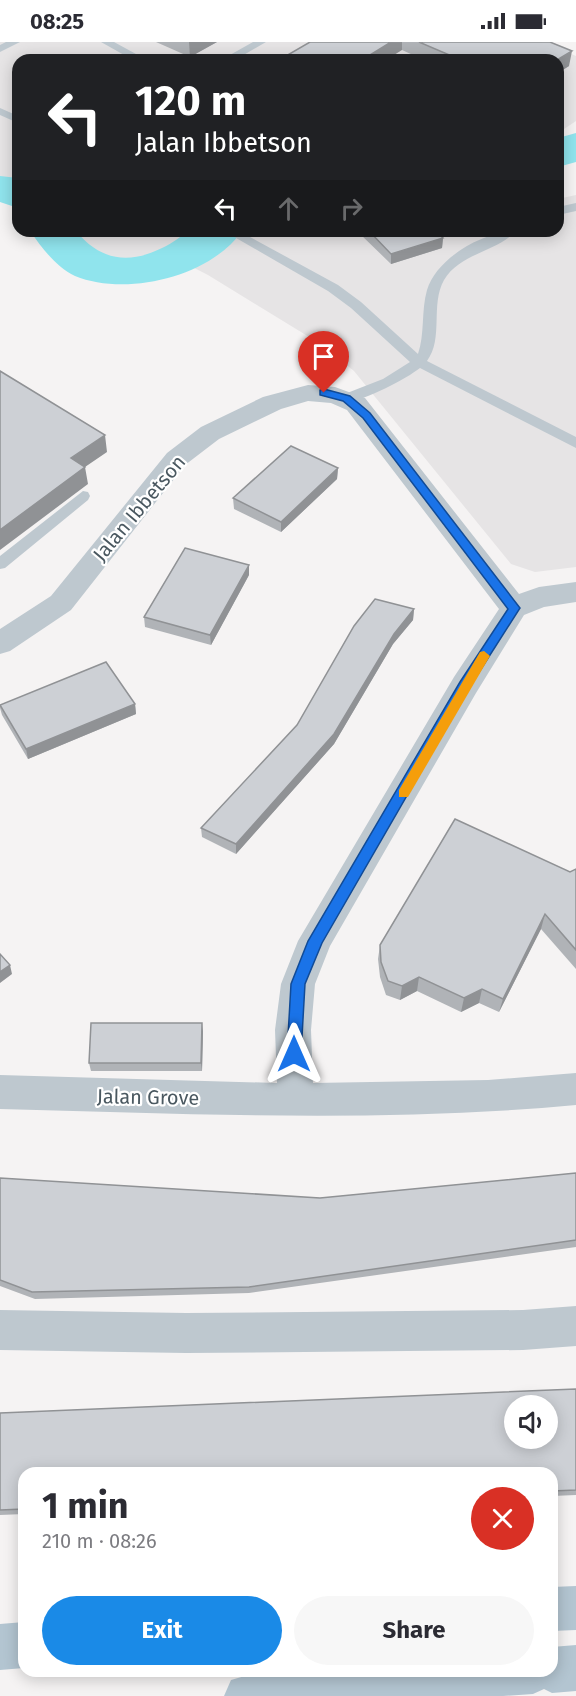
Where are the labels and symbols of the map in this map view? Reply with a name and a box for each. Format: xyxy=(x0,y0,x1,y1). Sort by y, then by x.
pin xyxy=(298,331,349,393)
street label: Jalan Ibbetson xyxy=(88,450,190,566)
position arrow xyxy=(262,1022,326,1086)
street label: Jalan Grove xyxy=(97,1084,199,1110)

